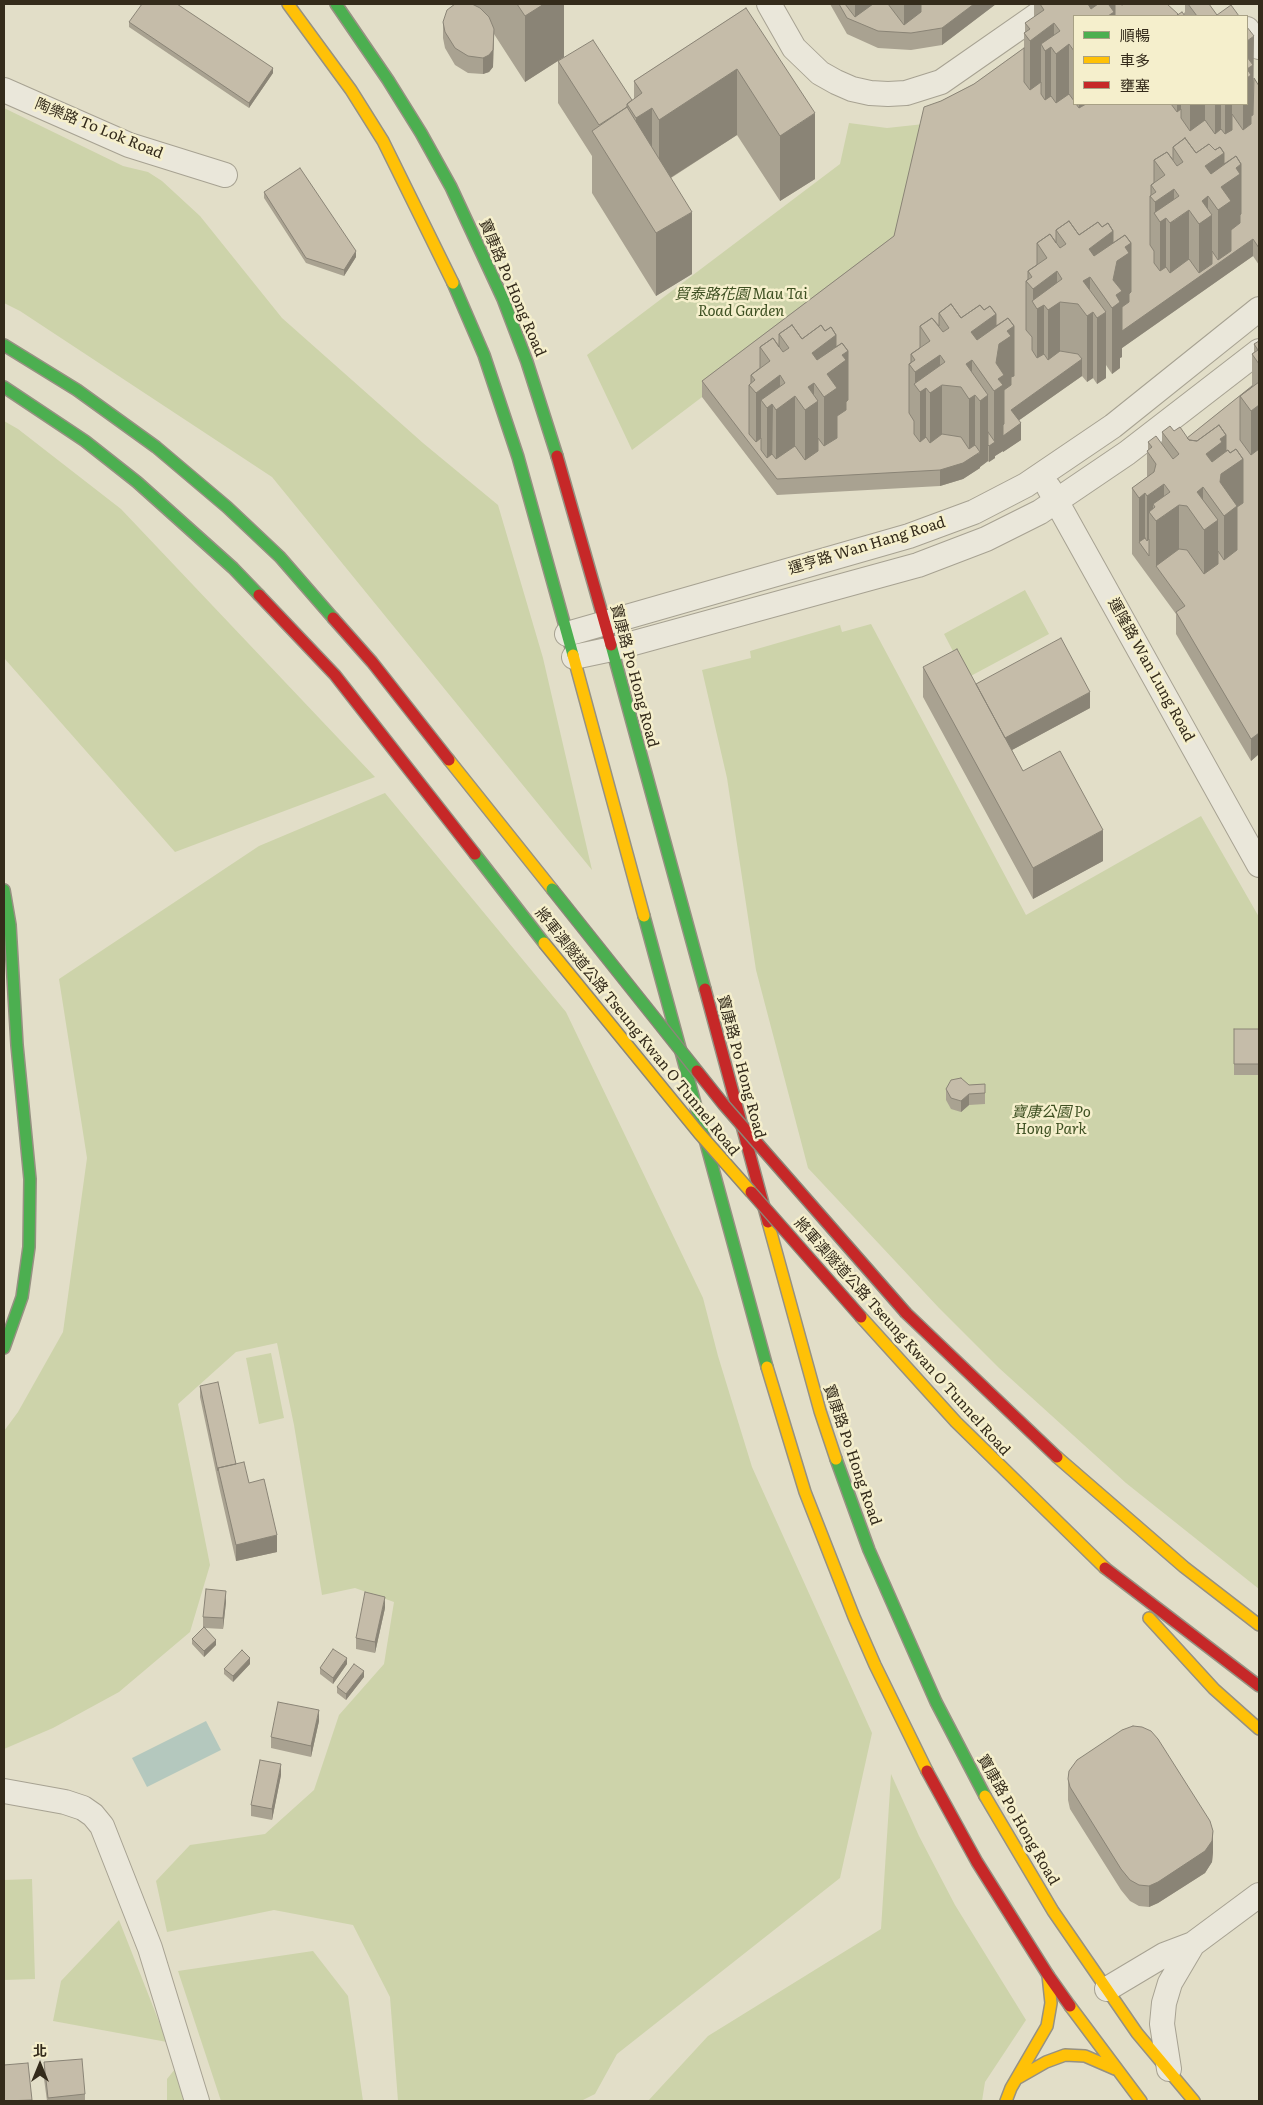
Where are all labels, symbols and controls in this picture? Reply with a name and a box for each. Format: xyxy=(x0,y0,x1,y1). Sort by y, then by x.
legend xyxy=(1073,15,1248,105)
text: 順暢 xyxy=(1120,23,1150,46)
text: 車多 xyxy=(1120,48,1150,71)
text: 壅塞 xyxy=(1120,73,1150,96)
street label: 陶樂路 To Lok Road xyxy=(32,95,166,163)
street label: 寶康路 Po Hong Road xyxy=(475,217,549,359)
park label: 貿泰路花園 Mau Tai Road Garden xyxy=(674,286,808,321)
street label: 運亨路 Wan Hang Road xyxy=(786,514,948,578)
street label: 運隆路 Wan Lung Road xyxy=(1104,595,1198,745)
street label: 寶康路 Po Hong Road xyxy=(606,602,662,750)
street label: 將軍澳隧道公路 Tseung Kwan O Tunnel Road xyxy=(531,904,743,1160)
street label: 寶康路 Po Hong Road xyxy=(713,993,769,1141)
park label: 寶康公園 Po Hong Park xyxy=(1011,1104,1091,1139)
street label: 將軍澳隧道公路 Tseung Kwan O Tunnel Road xyxy=(790,1214,1014,1460)
street label: 寶康路 Po Hong Road xyxy=(819,1382,885,1528)
street label: 寶康路 Po Hong Road xyxy=(973,1752,1063,1888)
north arrow xyxy=(15,2040,65,2090)
text: 北 xyxy=(33,2040,47,2060)

